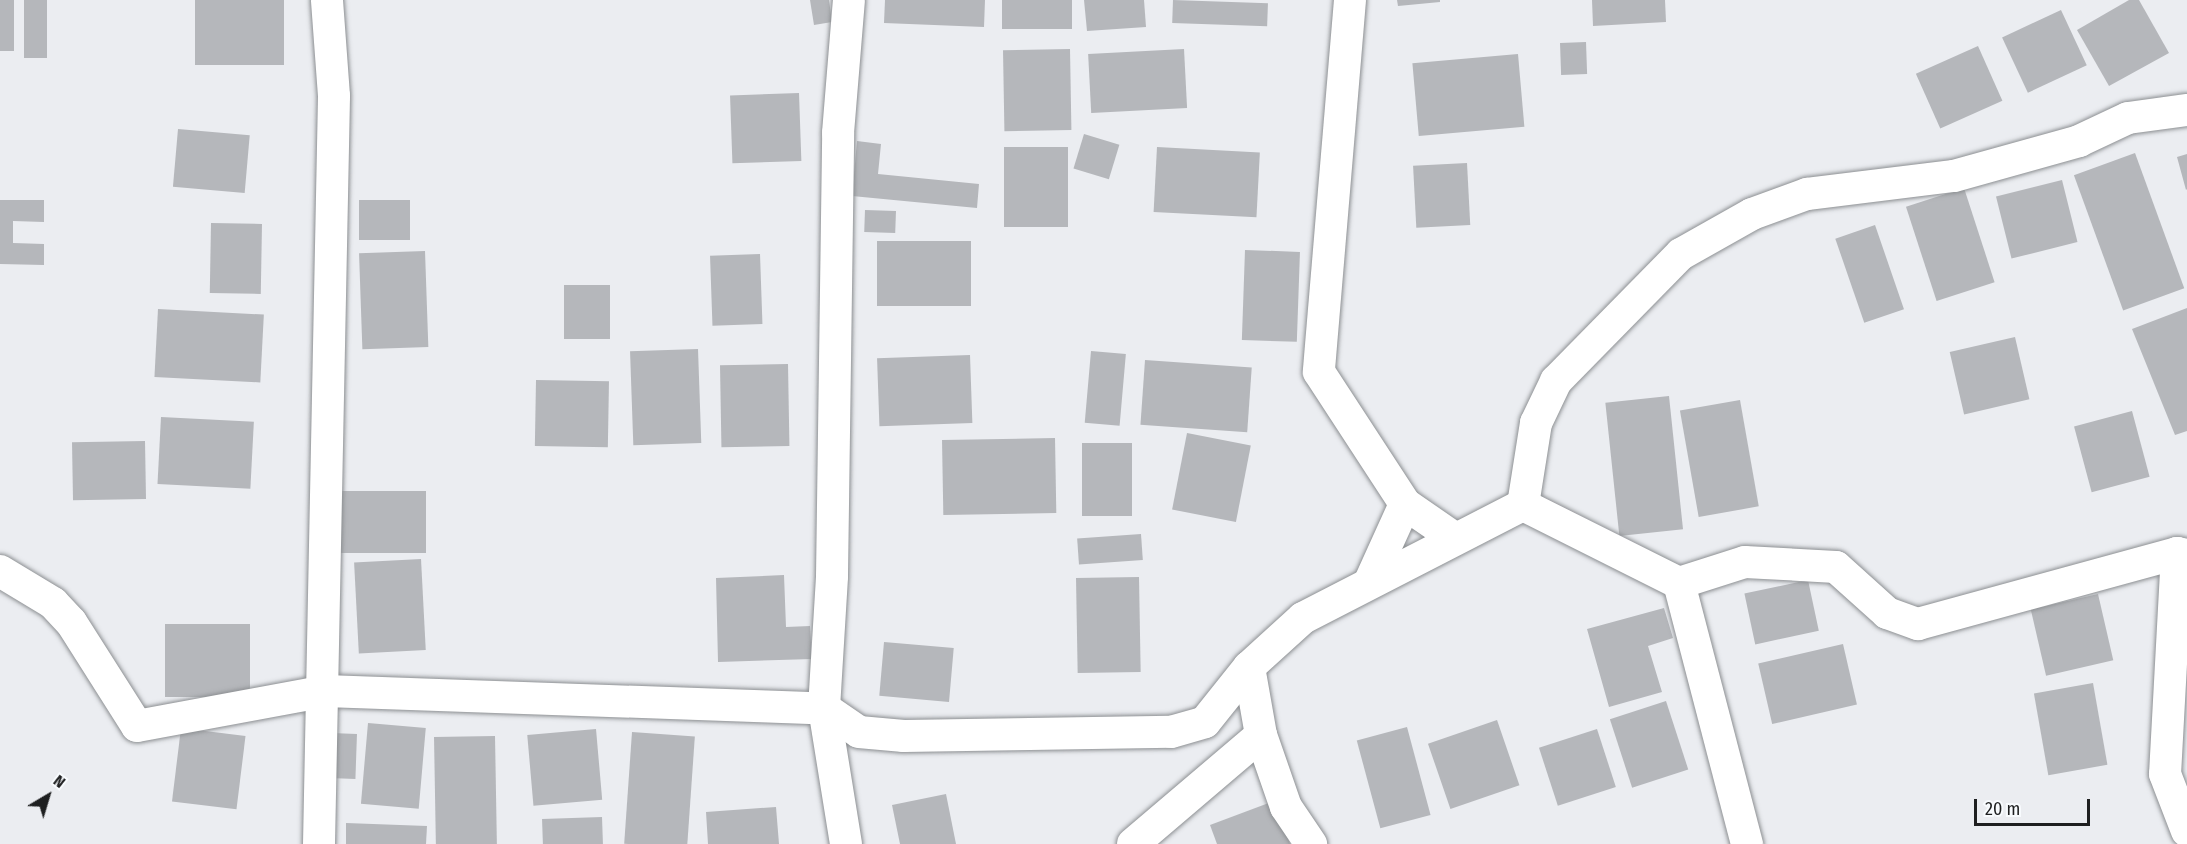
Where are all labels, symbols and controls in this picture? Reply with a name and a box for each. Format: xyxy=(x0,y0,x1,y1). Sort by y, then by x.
north arrow xyxy=(18,766,78,826)
text: N xyxy=(50,771,69,792)
scale bar xyxy=(1977,787,2092,825)
text: 20 m xyxy=(1985,798,2020,820)

